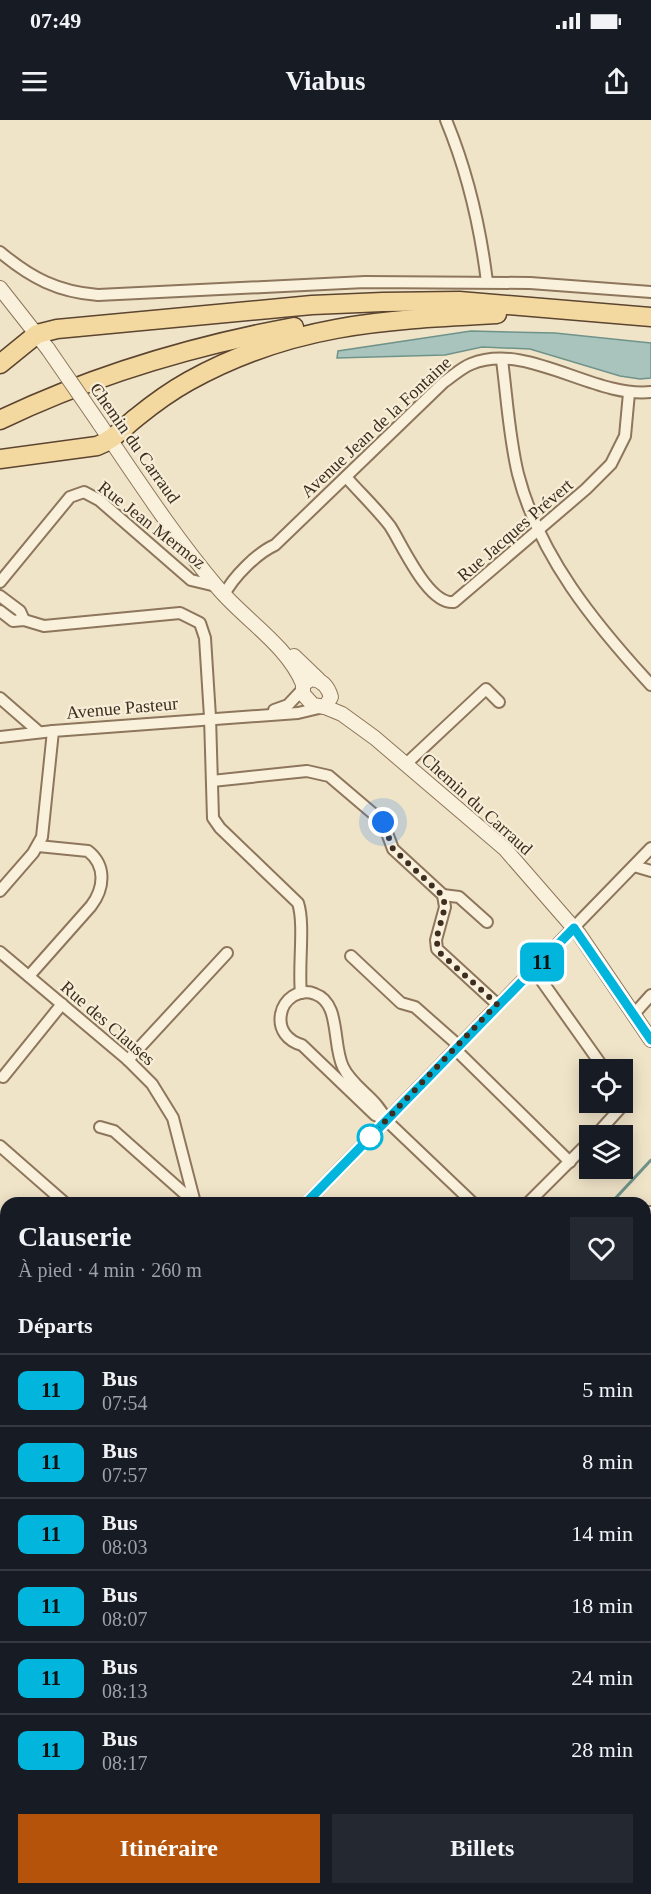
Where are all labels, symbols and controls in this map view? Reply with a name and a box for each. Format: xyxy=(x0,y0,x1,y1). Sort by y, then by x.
text: 07:49 xyxy=(30,8,81,33)
icon: menu xyxy=(18,65,51,98)
icon: share xyxy=(600,65,633,98)
text: Viabus xyxy=(285,66,366,96)
street label: Avenue Jean de la Fontaine xyxy=(297,352,455,502)
street label: Chemin du Carraud xyxy=(86,379,184,507)
street label: Rue Jacques Prévert xyxy=(453,475,577,585)
street label: Rue Jean Mermoz xyxy=(94,477,210,573)
street label: Avenue Pasteur xyxy=(65,693,179,723)
street label: Chemin du Carraud xyxy=(418,749,536,859)
your location xyxy=(368,807,398,837)
line badge: 11 xyxy=(515,942,569,982)
text: 11 xyxy=(532,950,552,974)
street label: Rue des Clauses xyxy=(57,977,159,1069)
map controls xyxy=(579,1059,633,1179)
button: locate xyxy=(579,1059,633,1113)
unlabelled marker xyxy=(357,1124,383,1150)
button: layers xyxy=(579,1125,633,1179)
button: heart xyxy=(570,1217,633,1280)
text: Clauserie xyxy=(18,1221,132,1252)
text: À pied · 4 min · 260 m xyxy=(18,1259,202,1281)
text: Départs xyxy=(18,1313,93,1338)
text: Bus xyxy=(102,1366,137,1391)
text: 5 min xyxy=(582,1377,633,1402)
text: 11 xyxy=(41,1378,61,1402)
text: 07:54 xyxy=(102,1392,148,1414)
text: Bus xyxy=(102,1438,137,1463)
text: 8 min xyxy=(582,1449,633,1474)
text: 11 xyxy=(41,1450,61,1474)
text: 07:57 xyxy=(102,1464,148,1486)
text: Bus xyxy=(102,1510,137,1535)
text: 14 min xyxy=(571,1521,633,1546)
text: 11 xyxy=(41,1522,61,1546)
text: 08:03 xyxy=(102,1536,148,1558)
text: Bus xyxy=(102,1582,137,1607)
text: 18 min xyxy=(571,1593,633,1618)
text: 11 xyxy=(41,1594,61,1618)
text: 08:07 xyxy=(102,1608,148,1630)
text: Bus xyxy=(102,1654,137,1679)
text: 24 min xyxy=(571,1665,633,1690)
text: 11 xyxy=(41,1666,61,1690)
text: 08:13 xyxy=(102,1680,148,1702)
text: Bus xyxy=(102,1726,137,1751)
text: 28 min xyxy=(571,1737,633,1762)
text: 11 xyxy=(41,1738,61,1762)
text: 08:17 xyxy=(102,1752,148,1774)
button: Itinéraire xyxy=(18,1814,320,1883)
button: Billets xyxy=(332,1814,633,1883)

